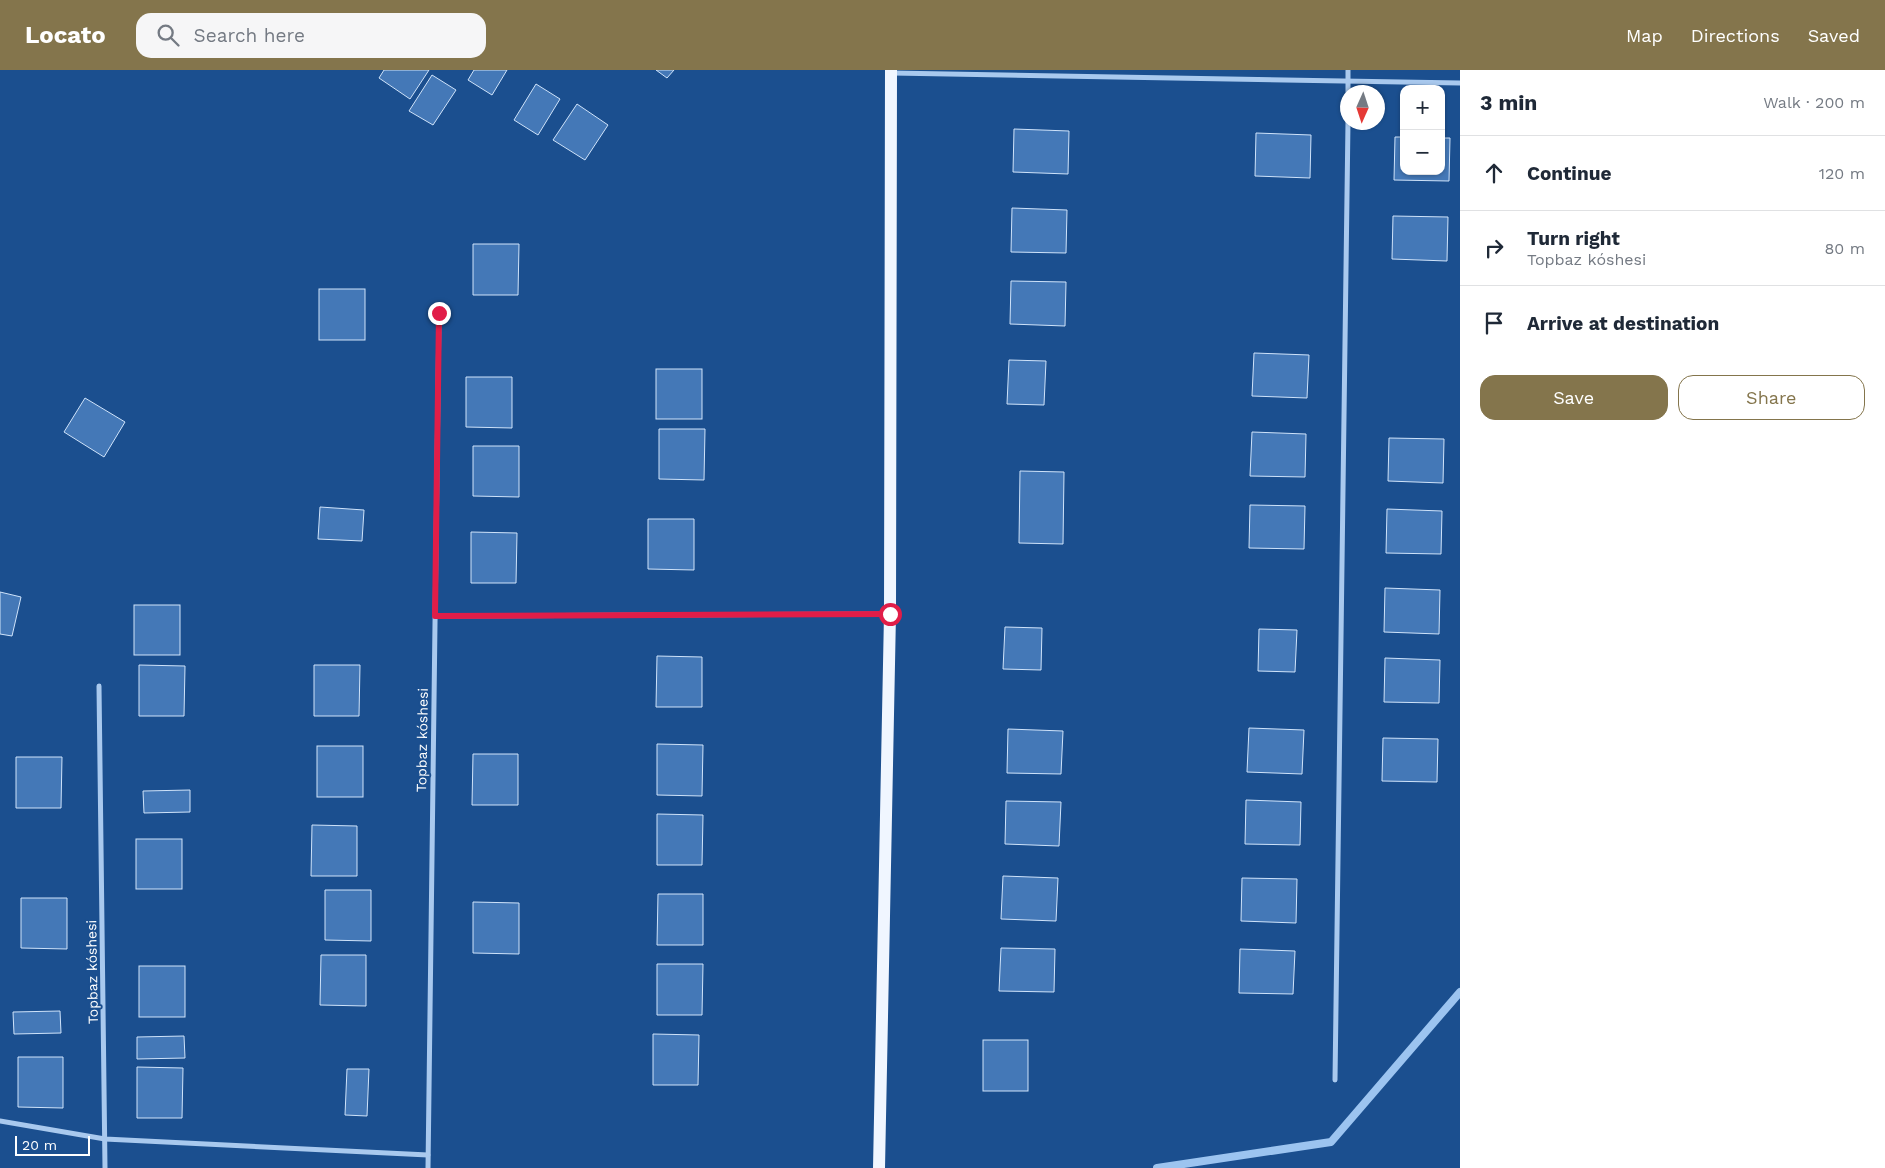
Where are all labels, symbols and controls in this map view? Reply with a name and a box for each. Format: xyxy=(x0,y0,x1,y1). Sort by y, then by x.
search box xyxy=(136,13,486,58)
text: Locato xyxy=(25,21,106,49)
icon: search xyxy=(154,21,182,49)
text: Search here xyxy=(194,24,305,47)
text: Map xyxy=(1626,25,1663,46)
text: Directions xyxy=(1691,25,1780,46)
text: Saved xyxy=(1808,25,1860,46)
north arrow xyxy=(1340,85,1385,130)
map controls xyxy=(1400,85,1445,175)
button: + xyxy=(1400,85,1445,130)
text: 3 min xyxy=(1480,90,1537,115)
text: Walk · 200 m xyxy=(1763,93,1865,112)
button: − xyxy=(1400,130,1445,175)
icon: ahead xyxy=(1480,159,1508,187)
text: Continue xyxy=(1527,162,1611,185)
text: 120 m xyxy=(1819,164,1865,183)
text: Turn right xyxy=(1527,227,1620,250)
icon: right xyxy=(1480,234,1508,262)
text: 80 m xyxy=(1824,239,1865,258)
text: Topbaz kóshesi xyxy=(1527,250,1646,269)
route end xyxy=(428,302,451,325)
icon: arrive xyxy=(1480,309,1508,337)
text: Arrive at destination xyxy=(1527,312,1719,335)
button: Save xyxy=(1480,375,1668,420)
button: Share xyxy=(1678,375,1865,420)
route start xyxy=(879,603,902,626)
street label: Topbaz kóshesi xyxy=(413,688,431,792)
street label: Topbaz kóshesi xyxy=(83,920,101,1024)
scale bar xyxy=(15,1133,90,1156)
text: 20 m xyxy=(22,1137,57,1153)

